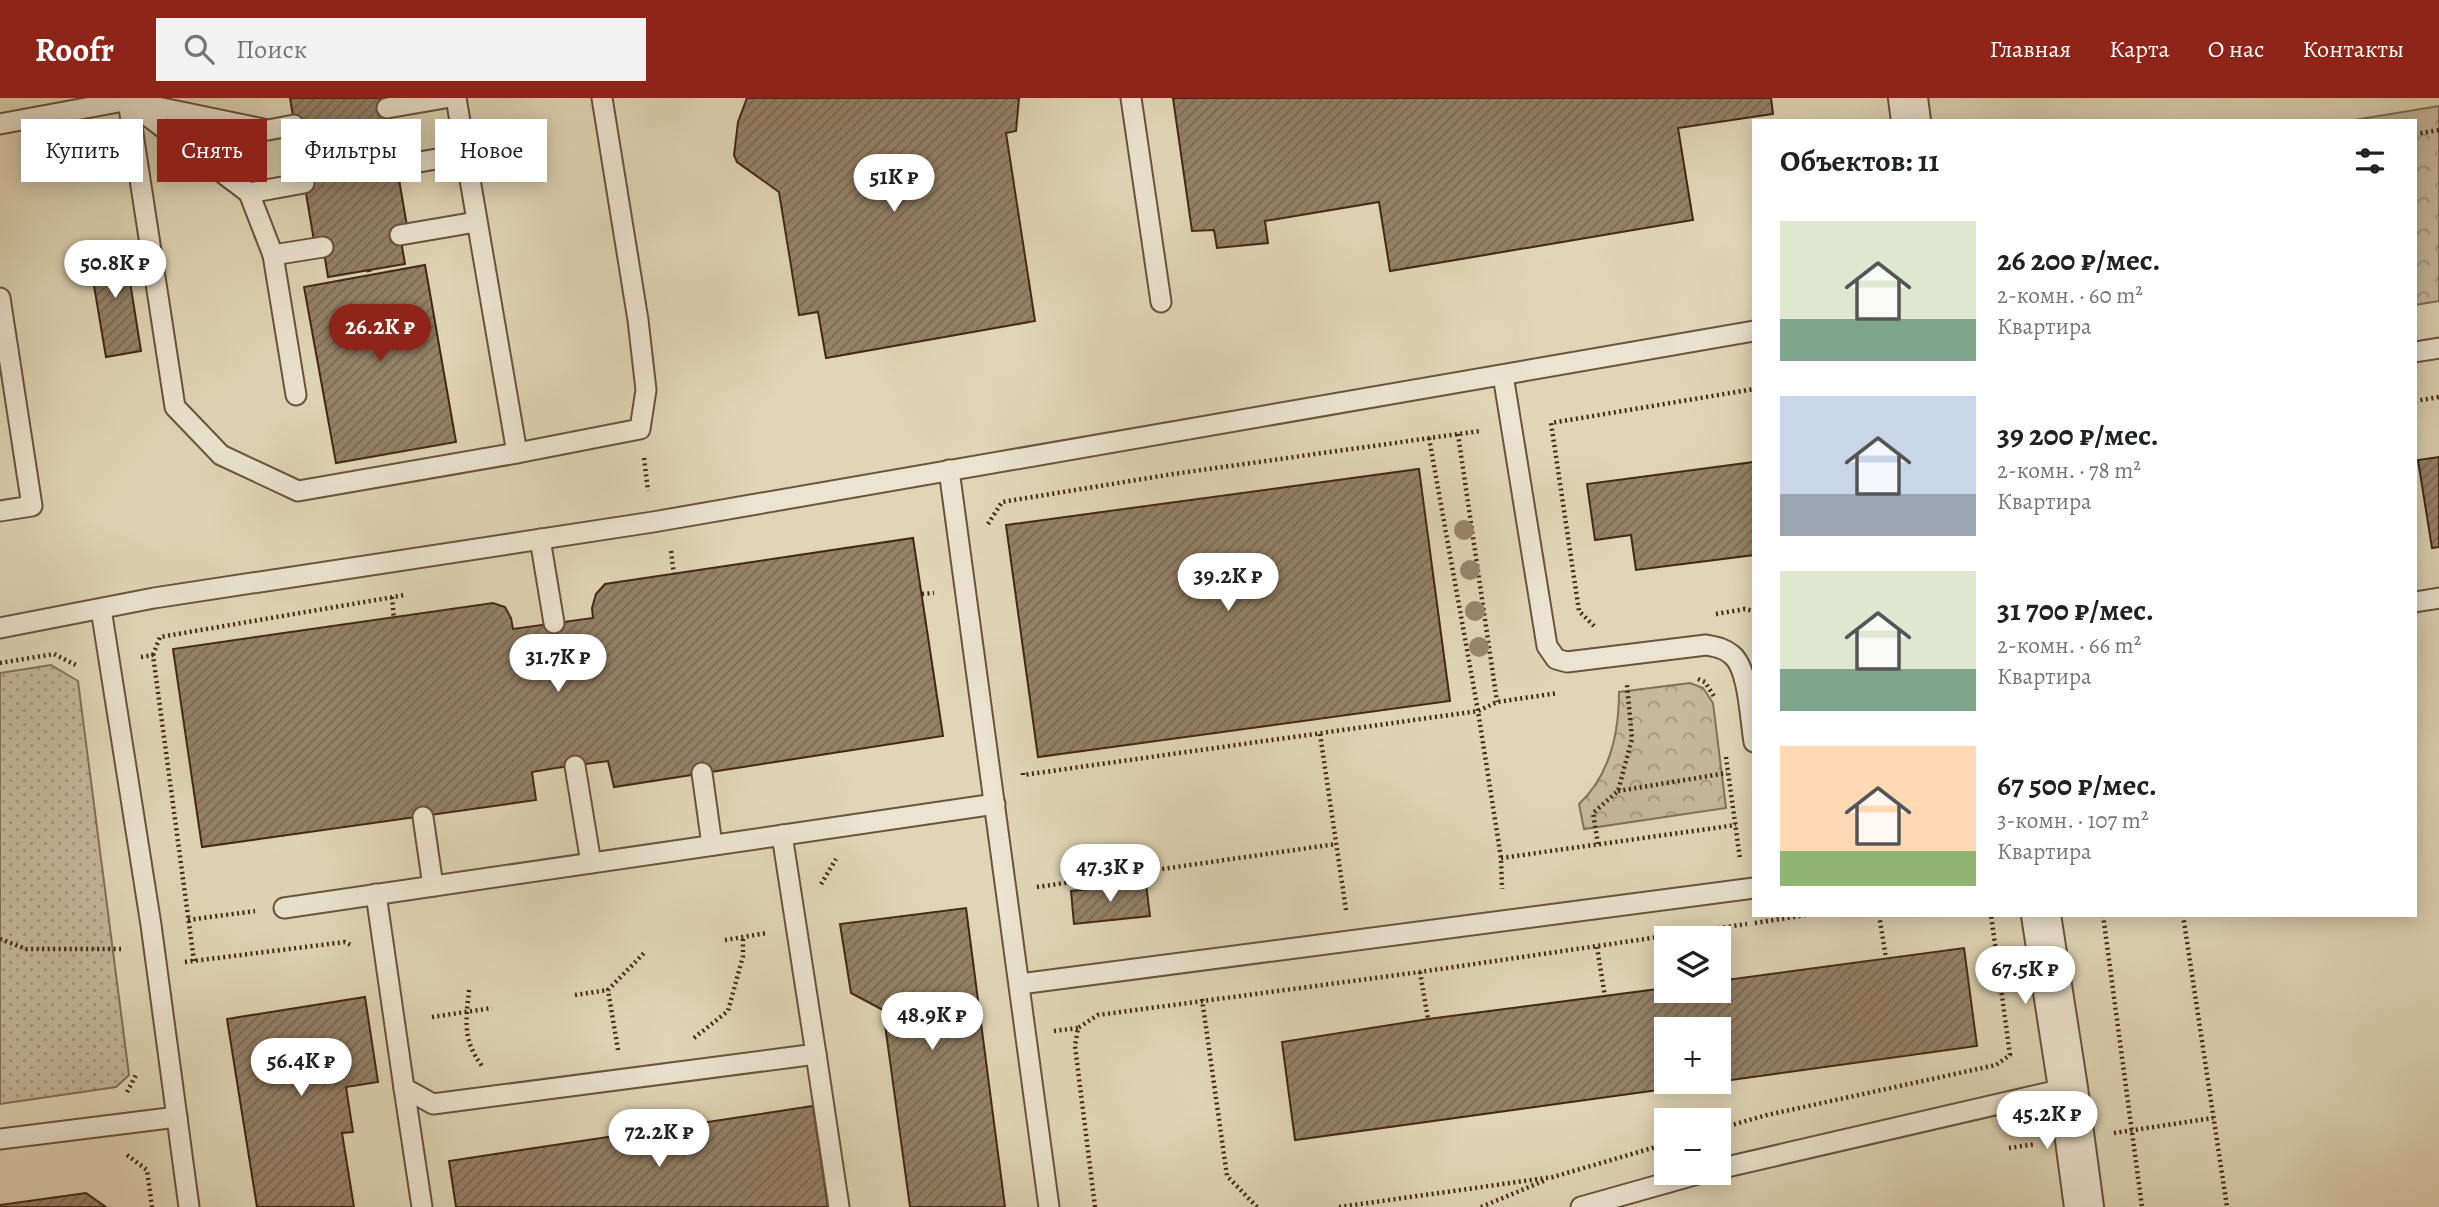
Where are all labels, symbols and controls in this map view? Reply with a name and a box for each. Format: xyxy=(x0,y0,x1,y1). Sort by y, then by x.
search box xyxy=(156,18,646,81)
text: Roofr xyxy=(35,27,114,72)
icon: search xyxy=(180,30,218,68)
text: Поиск xyxy=(236,32,307,67)
text: Главная xyxy=(1990,33,2071,65)
text: Карта xyxy=(2109,33,2170,65)
text: О нас xyxy=(2208,33,2264,65)
text: Контакты xyxy=(2302,33,2404,65)
chip: Купить xyxy=(21,119,143,182)
chip: Снять xyxy=(157,119,267,182)
chip: Фильтры xyxy=(281,119,421,182)
chip: Новое xyxy=(435,119,547,182)
text: Объектов: 11 xyxy=(1780,141,1939,181)
icon: filters xyxy=(2351,142,2389,180)
pin: 51K ₽ xyxy=(845,155,943,214)
text: 51K ₽ xyxy=(870,161,918,192)
pin: 50.8K ₽ xyxy=(50,240,180,300)
text: 26 200 ₽/мес. xyxy=(1997,240,2160,280)
text: 50.8K ₽ xyxy=(80,247,150,278)
icon: home xyxy=(1836,249,1920,333)
text: 2-комн. · 60 m² xyxy=(1997,280,2143,311)
pin: 26.2K ₽ xyxy=(315,304,445,364)
text: 26.2K ₽ xyxy=(345,311,415,342)
text: Квартира xyxy=(1997,311,2092,342)
text: 39 200 ₽/мес. xyxy=(1997,415,2159,455)
icon: home xyxy=(1836,424,1920,508)
text: 2-комн. · 78 m² xyxy=(1997,455,2141,486)
text: Квартира xyxy=(1997,486,2092,517)
pin: 39.2K ₽ xyxy=(1163,554,1293,613)
text: 39.2K ₽ xyxy=(1194,560,1262,591)
text: 31 700 ₽/мес. xyxy=(1997,590,2154,630)
icon: home xyxy=(1836,599,1920,683)
text: 2-комн. · 66 m² xyxy=(1997,630,2141,661)
pin: 31.7K ₽ xyxy=(493,634,623,694)
text: 31.7K ₽ xyxy=(525,641,591,672)
text: Квартира xyxy=(1997,661,2092,692)
text: 67 500 ₽/мес. xyxy=(1997,765,2157,805)
icon: home xyxy=(1836,774,1920,858)
text: 3-комн. · 107 m² xyxy=(1997,805,2148,836)
text: Квартира xyxy=(1997,836,2092,867)
pin: 47.3K ₽ xyxy=(1045,844,1175,904)
text: 47.3K ₽ xyxy=(1076,851,1144,882)
map controls xyxy=(1654,926,1731,1185)
button: layers xyxy=(1654,926,1731,1003)
pin: 67.5K ₽ xyxy=(1960,946,2090,1006)
text: 67.5K ₽ xyxy=(1991,953,2059,984)
pin: 48.9K ₽ xyxy=(867,992,997,1052)
text: 48.9K ₽ xyxy=(897,999,967,1030)
button: + xyxy=(1654,1017,1731,1094)
pin: 56.4K ₽ xyxy=(236,1038,366,1098)
text: 56.4K ₽ xyxy=(267,1045,335,1076)
pin: 45.2K ₽ xyxy=(1982,1091,2112,1151)
text: 45.2K ₽ xyxy=(2013,1098,2081,1129)
button: − xyxy=(1654,1108,1731,1185)
pin: 72.2K ₽ xyxy=(594,1110,724,1169)
text: 72.2K ₽ xyxy=(624,1116,694,1147)

